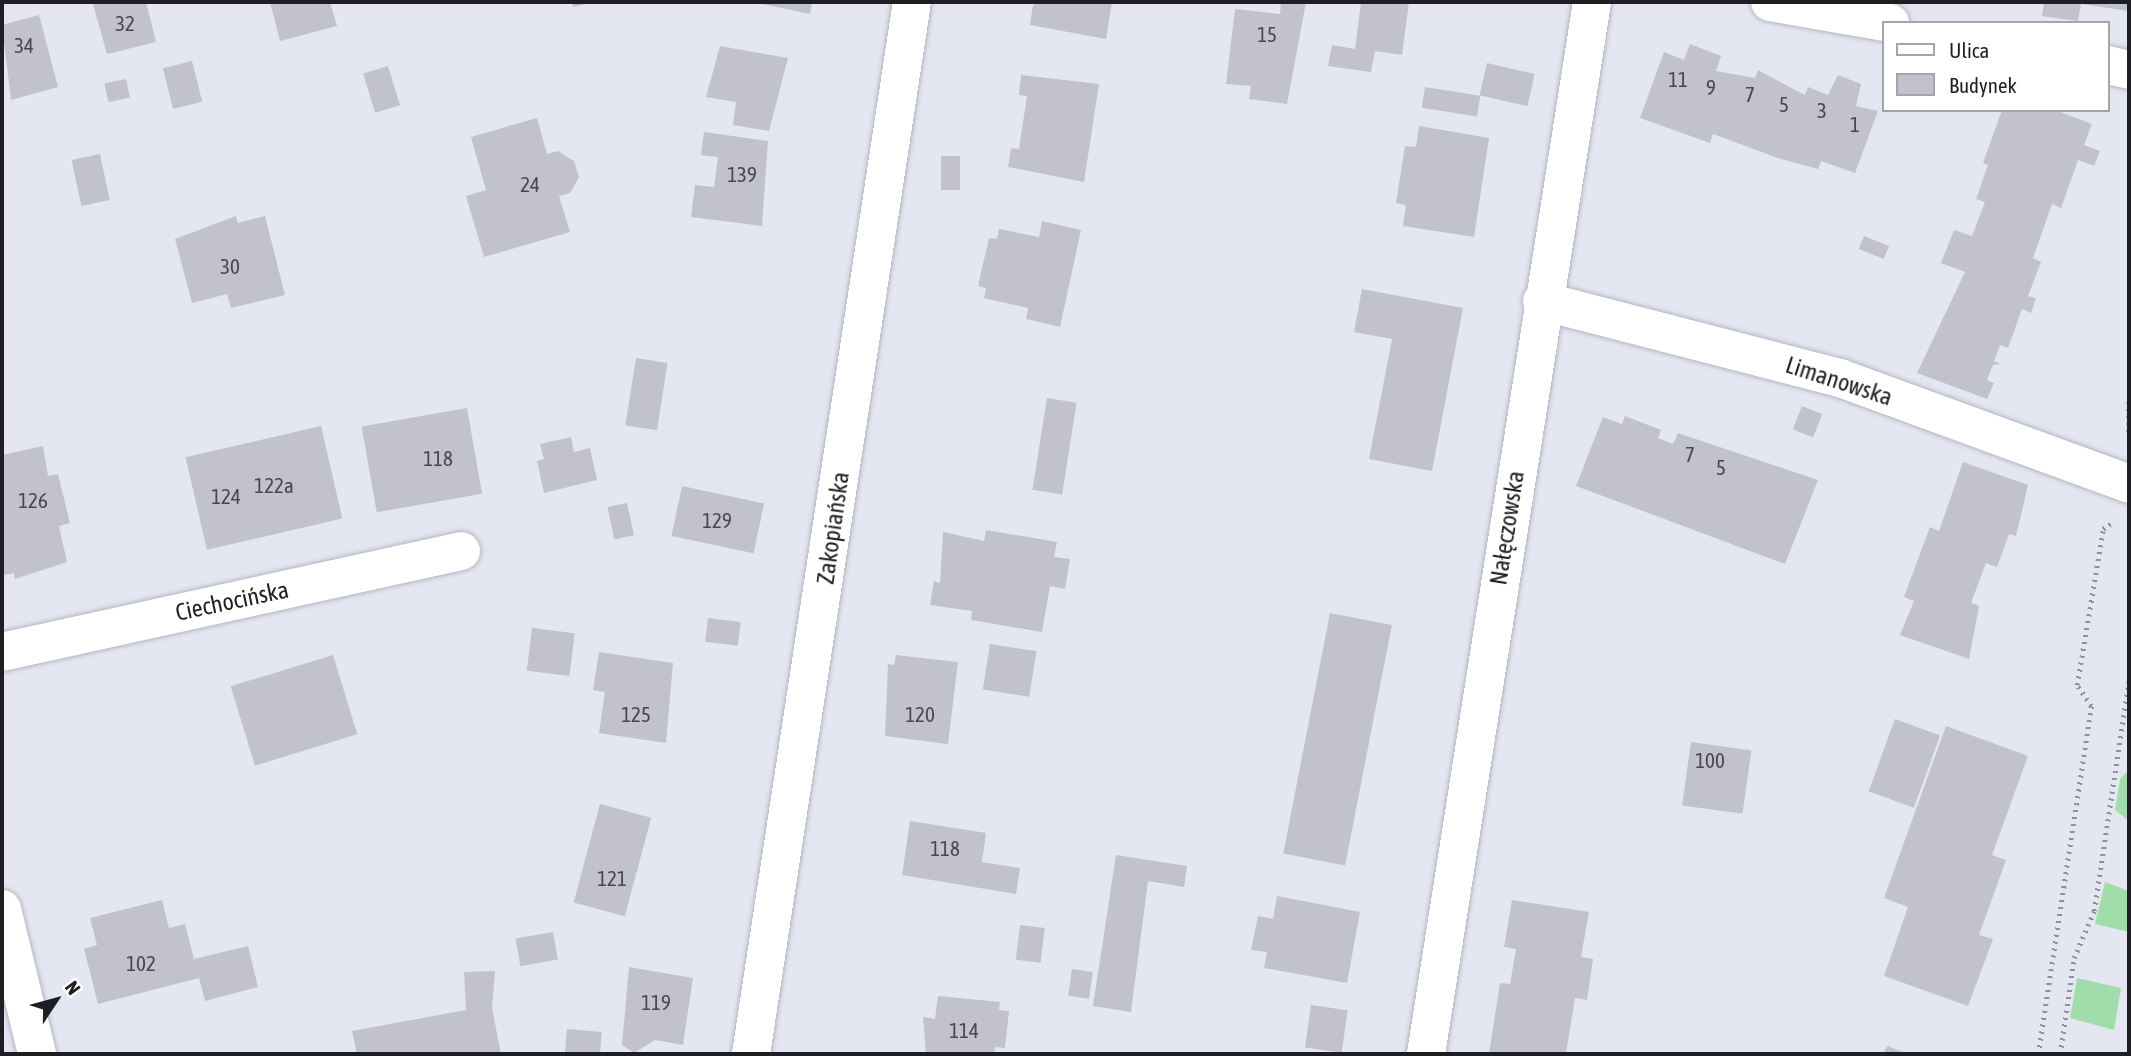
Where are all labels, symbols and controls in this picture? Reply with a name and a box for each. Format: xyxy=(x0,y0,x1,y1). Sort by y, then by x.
house number: 32 xyxy=(115,10,135,36)
house number: 15 xyxy=(1257,21,1277,47)
legend xyxy=(1882,21,2110,112)
house number: 34 xyxy=(14,32,34,58)
text: Ulica xyxy=(1949,38,1989,62)
house number: 11 xyxy=(1668,66,1688,92)
text: Budynek xyxy=(1949,73,2017,97)
house number: 9 xyxy=(1706,74,1716,100)
house number: 7 xyxy=(1745,81,1755,107)
house number: 5 xyxy=(1779,91,1789,117)
house number: 3 xyxy=(1817,97,1827,123)
house number: 1 xyxy=(1850,111,1860,137)
house number: 139 xyxy=(727,161,757,187)
house number: 24 xyxy=(520,171,540,197)
house number: 30 xyxy=(220,253,240,279)
street label: Limanowska xyxy=(1782,350,1896,412)
house number: 7 xyxy=(1685,441,1695,467)
house number: 118 xyxy=(423,445,453,471)
house number: 5 xyxy=(1716,454,1726,480)
street label: Nałęczowska xyxy=(1484,469,1530,587)
street label: Zakopiańska xyxy=(811,470,855,586)
house number: 122a xyxy=(254,472,294,498)
house number: 124 xyxy=(211,483,241,509)
house number: 126 xyxy=(18,487,48,513)
house number: 129 xyxy=(702,507,732,533)
street label: Ciechocińska xyxy=(173,575,291,627)
house number: 125 xyxy=(621,701,651,727)
house number: 120 xyxy=(905,701,935,727)
house number: 100 xyxy=(1695,747,1725,773)
house number: 118 xyxy=(930,835,960,861)
house number: 121 xyxy=(597,865,627,891)
house number: 102 xyxy=(126,950,156,976)
north arrow xyxy=(21,965,91,1035)
text: N xyxy=(61,977,85,999)
house number: 119 xyxy=(641,989,671,1015)
house number: 114 xyxy=(949,1017,979,1043)

